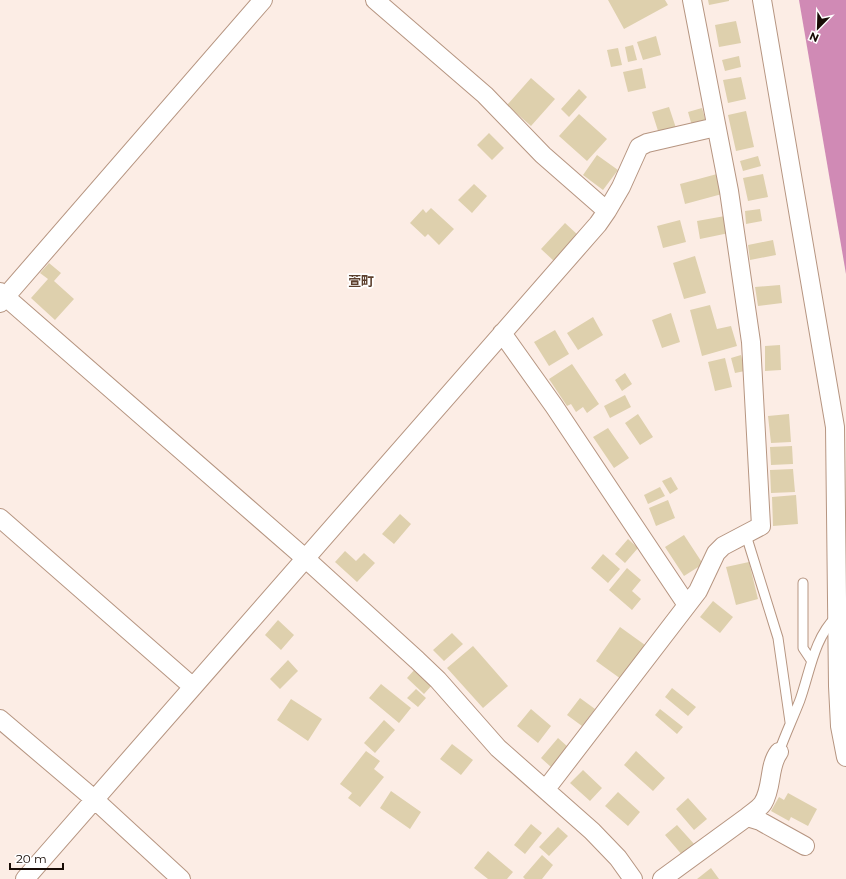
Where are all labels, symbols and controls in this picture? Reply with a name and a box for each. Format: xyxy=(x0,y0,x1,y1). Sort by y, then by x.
north arrow xyxy=(798,8,838,48)
text: N xyxy=(807,29,821,45)
district label: 萱町 xyxy=(348,273,374,289)
scale bar xyxy=(10,845,63,871)
text: 20 m xyxy=(16,851,47,866)

